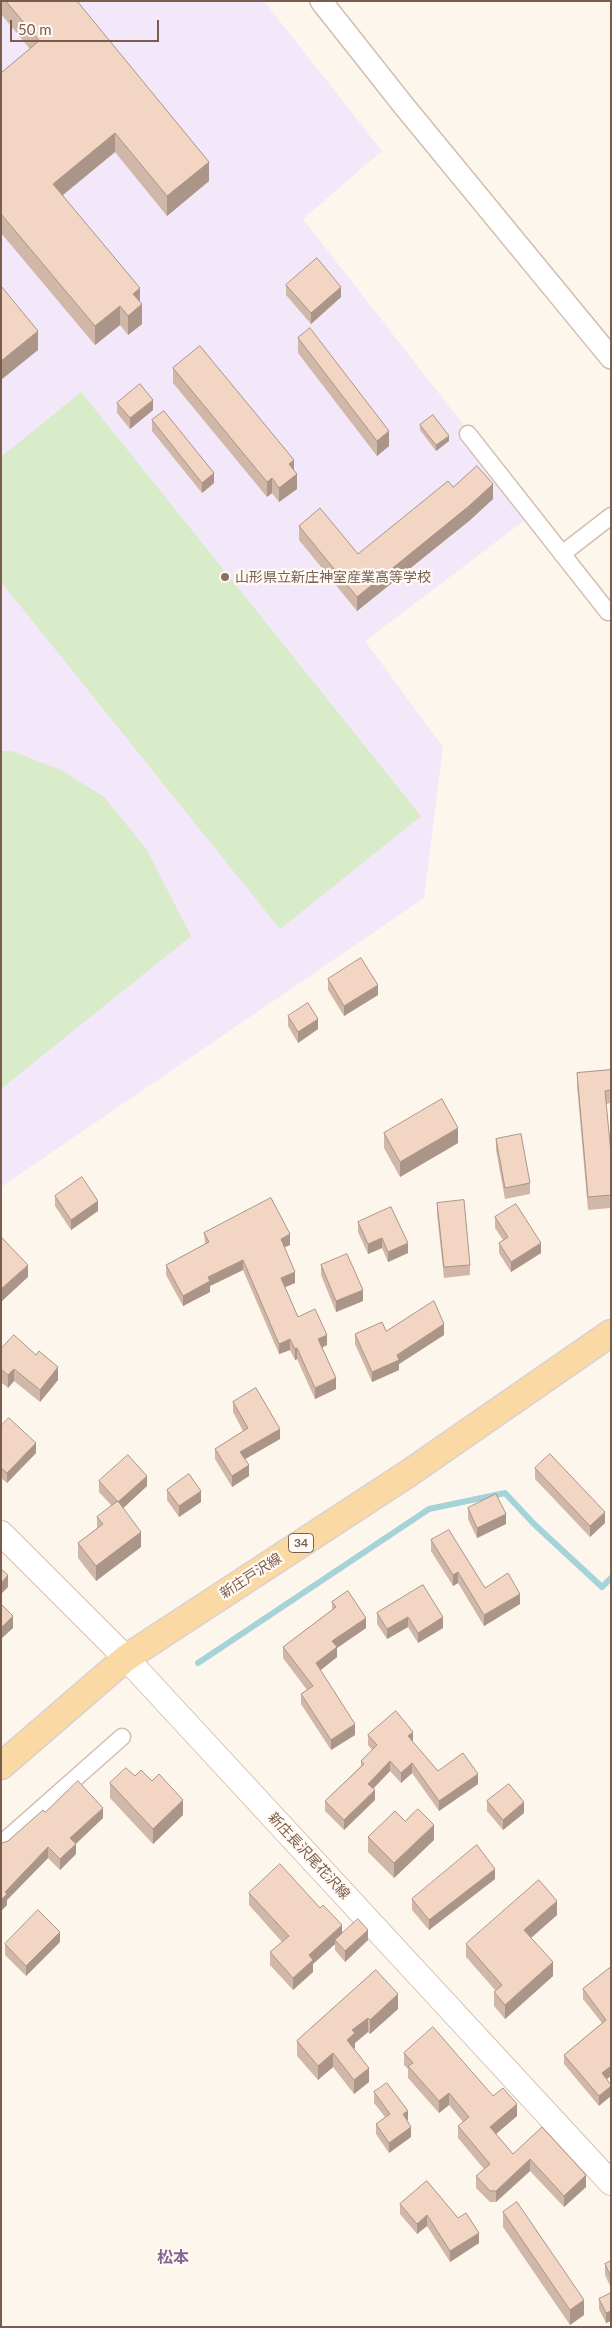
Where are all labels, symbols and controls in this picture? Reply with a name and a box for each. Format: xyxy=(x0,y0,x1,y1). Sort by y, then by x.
scale bar xyxy=(12,10,161,42)
text: 50 m xyxy=(18,20,52,38)
place label: 山形県立新庄神室産業高等学校 xyxy=(235,569,431,585)
marker: 山形県立新庄神室産業高等学校 xyxy=(219,571,231,583)
road number: 34 xyxy=(288,1534,314,1552)
street label: 新庄戸沢線 xyxy=(217,1550,285,1602)
street label: 新庄長沢尾花沢線 xyxy=(265,1809,353,1903)
district label: 松本 xyxy=(157,2248,189,2268)

